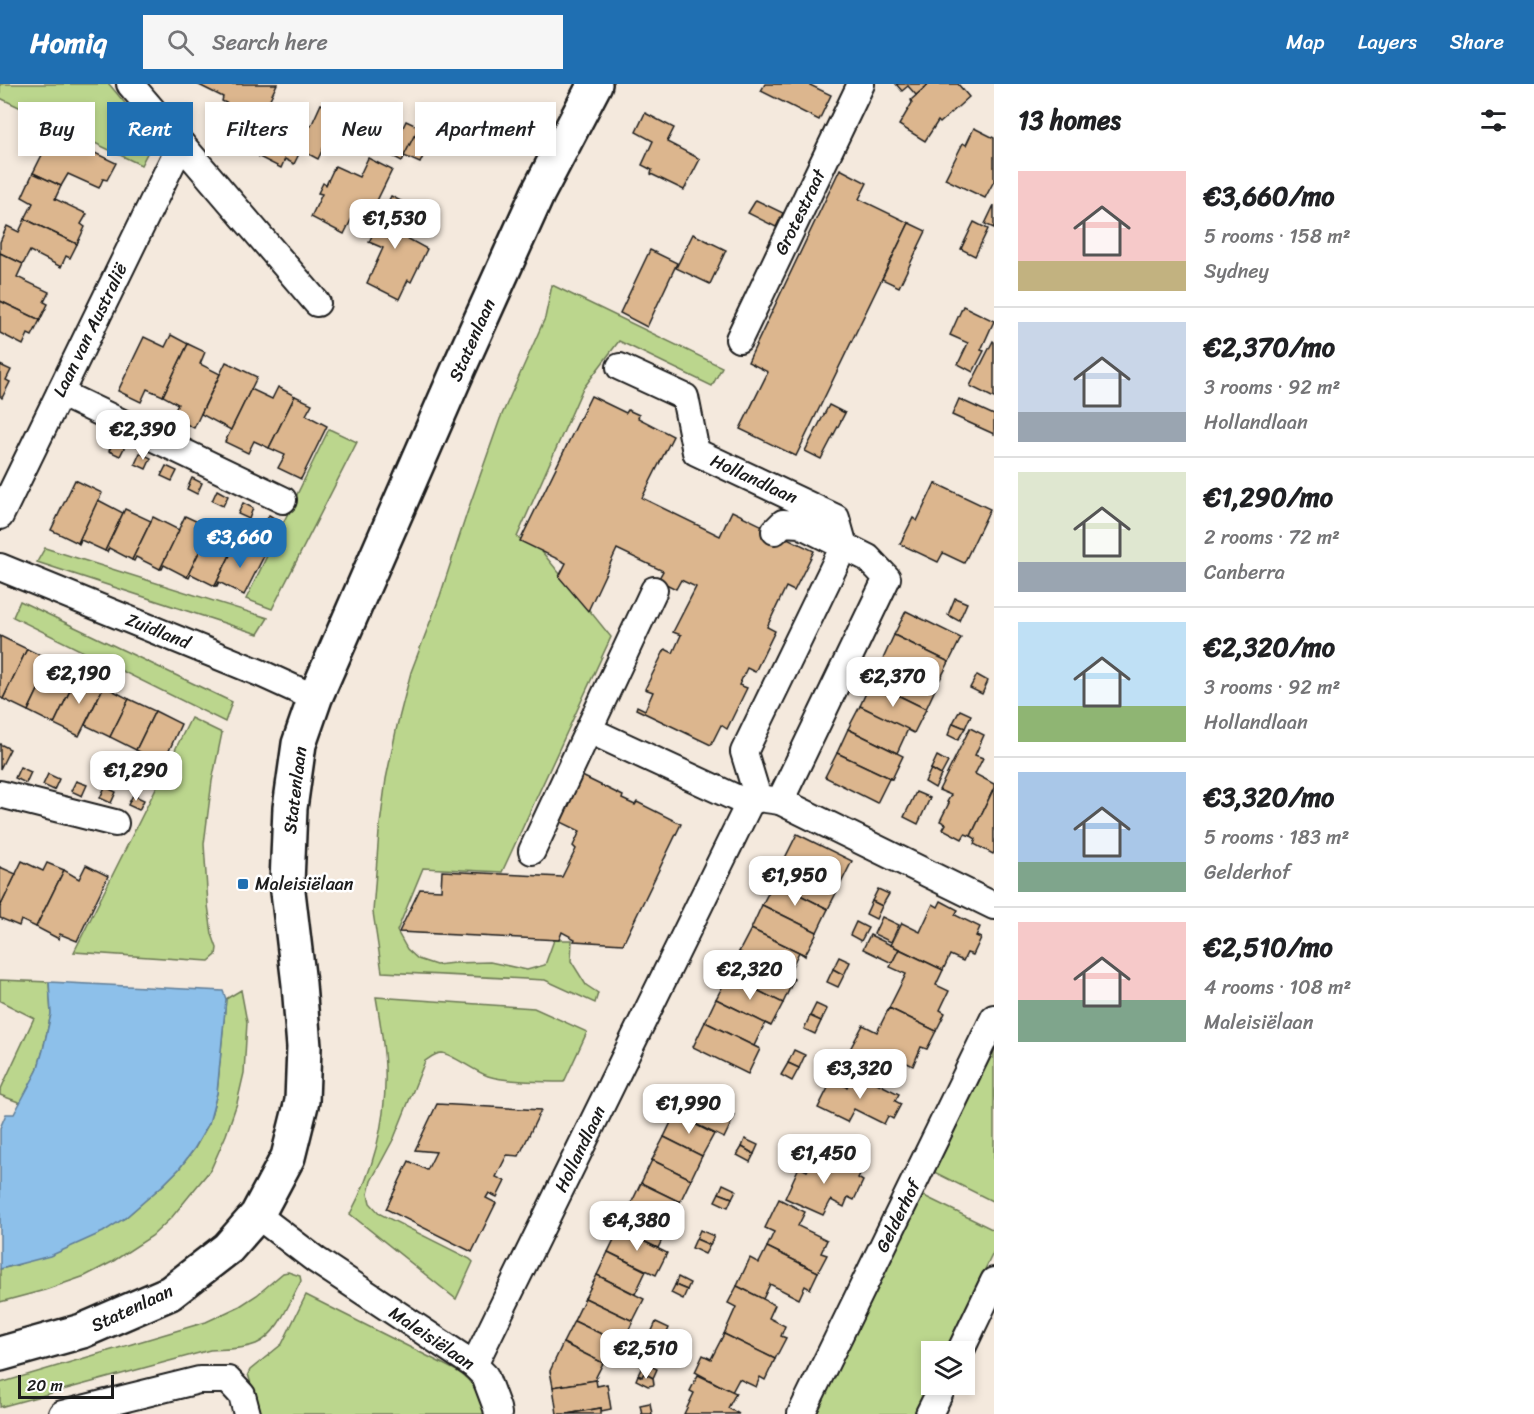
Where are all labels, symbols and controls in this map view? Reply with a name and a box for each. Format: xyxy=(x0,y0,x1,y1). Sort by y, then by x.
search box xyxy=(143,15,563,69)
text: Homiq xyxy=(30,18,107,67)
text: Search here xyxy=(212,23,328,62)
text: Map xyxy=(1286,23,1325,61)
text: Layers xyxy=(1358,23,1417,61)
text: Share xyxy=(1450,23,1504,61)
icon: search xyxy=(164,26,197,59)
text: 13 homes xyxy=(1018,97,1121,143)
chip: Buy xyxy=(18,102,95,156)
chip: Rent xyxy=(107,102,193,156)
chip: Filters xyxy=(205,102,309,156)
chip: New xyxy=(321,102,403,156)
chip: Apartment xyxy=(415,102,556,156)
icon: filters xyxy=(1477,104,1510,137)
street label: Grotestraat xyxy=(765,163,835,261)
text: €3,660/mo xyxy=(1204,173,1335,219)
icon: home xyxy=(1066,195,1138,267)
pin: €1,530 xyxy=(346,199,444,250)
text: €1,530 xyxy=(363,201,427,236)
text: 5 rooms · 158 m² xyxy=(1204,219,1351,254)
text: Sydney xyxy=(1204,254,1269,289)
street label: Laan van Australië xyxy=(44,257,137,403)
street label: Statenlaan xyxy=(439,293,505,387)
text: €2,370/mo xyxy=(1204,324,1335,370)
icon: home xyxy=(1066,346,1138,418)
text: 3 rooms · 92 m² xyxy=(1204,370,1340,405)
text: Hollandlaan xyxy=(1204,405,1308,440)
pin: €2,390 xyxy=(94,410,192,461)
text: €2,390 xyxy=(110,412,176,447)
street label: Hollandlaan xyxy=(705,445,803,513)
text: €1,290/mo xyxy=(1204,474,1333,520)
icon: home xyxy=(1066,496,1138,568)
pin: €3,660 xyxy=(191,518,289,569)
text: €3,660 xyxy=(208,520,273,555)
text: 2 rooms · 72 m² xyxy=(1204,520,1340,555)
text: Canberra xyxy=(1204,555,1285,590)
street label: Zuidland xyxy=(121,604,197,659)
text: €2,320/mo xyxy=(1204,624,1335,670)
icon: home xyxy=(1066,646,1138,718)
pin: €2,190 xyxy=(30,654,128,705)
text: €2,190 xyxy=(47,656,111,691)
pin: €2,370 xyxy=(844,657,942,708)
text: €2,370 xyxy=(860,659,926,694)
text: 3 rooms · 92 m² xyxy=(1204,670,1340,705)
text: Hollandlaan xyxy=(1204,705,1308,740)
street label: Statenlaan xyxy=(274,744,316,836)
pin: €1,290 xyxy=(87,751,185,802)
text: €1,290 xyxy=(104,753,168,788)
text: €3,320/mo xyxy=(1204,774,1334,820)
icon: home xyxy=(1066,796,1138,868)
text: 5 rooms · 183 m² xyxy=(1204,820,1349,855)
text: Gelderhof xyxy=(1204,855,1291,890)
pin: €1,950 xyxy=(746,856,844,907)
text: €1,950 xyxy=(763,858,827,893)
place label: Maleisiëlaan xyxy=(255,868,354,900)
marker: Maleisiëlaan xyxy=(236,877,250,891)
text: €2,510/mo xyxy=(1204,924,1333,970)
icon: home xyxy=(1066,946,1138,1018)
pin: €2,320 xyxy=(701,950,799,1001)
text: €2,320 xyxy=(717,952,783,987)
text: 4 rooms · 108 m² xyxy=(1204,970,1351,1005)
text: Maleisiëlaan xyxy=(1204,1005,1313,1040)
pin: €3,320 xyxy=(811,1049,909,1100)
text: €3,320 xyxy=(828,1051,892,1086)
pin: €1,990 xyxy=(640,1084,738,1135)
text: €1,990 xyxy=(657,1086,721,1121)
street label: Hollandlaan xyxy=(545,1100,615,1198)
pin: €1,450 xyxy=(775,1134,873,1185)
text: €1,450 xyxy=(792,1136,856,1171)
street label: Gelderhof xyxy=(867,1172,930,1258)
pin: €4,380 xyxy=(588,1201,686,1252)
text: €4,380 xyxy=(604,1203,670,1238)
street label: Statenlaan xyxy=(85,1275,179,1341)
street label: Maleisiëlaan xyxy=(382,1297,482,1379)
pin: €2,510 xyxy=(597,1329,695,1380)
text: €2,510 xyxy=(614,1331,678,1366)
map controls xyxy=(921,1341,975,1395)
button: layers xyxy=(921,1341,975,1395)
text: 20 m xyxy=(27,1371,63,1400)
scale bar xyxy=(18,1372,114,1400)

